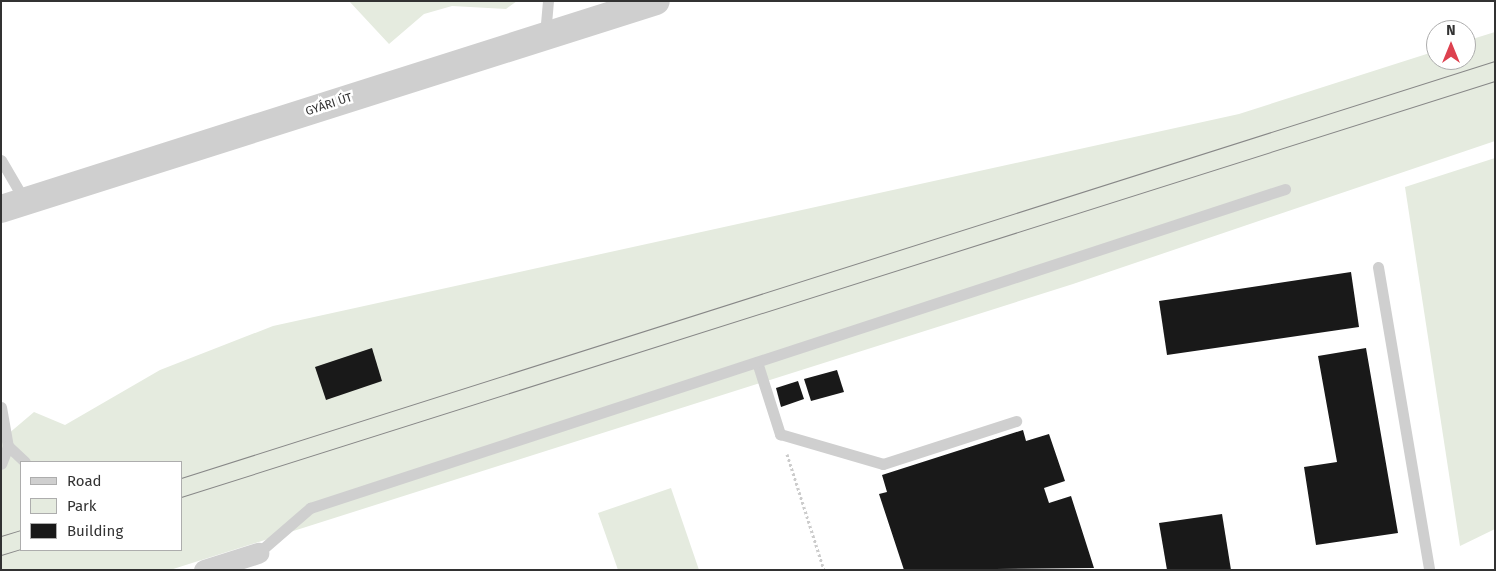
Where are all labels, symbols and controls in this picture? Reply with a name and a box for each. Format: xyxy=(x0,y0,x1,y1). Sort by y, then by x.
north arrow xyxy=(1426,20,1476,70)
text: N xyxy=(1446,22,1456,39)
street label: GYÁRI ÚT xyxy=(304,91,354,119)
legend xyxy=(20,461,182,551)
text: Road xyxy=(67,472,102,490)
text: Park xyxy=(67,497,97,515)
text: Building xyxy=(67,522,123,540)

